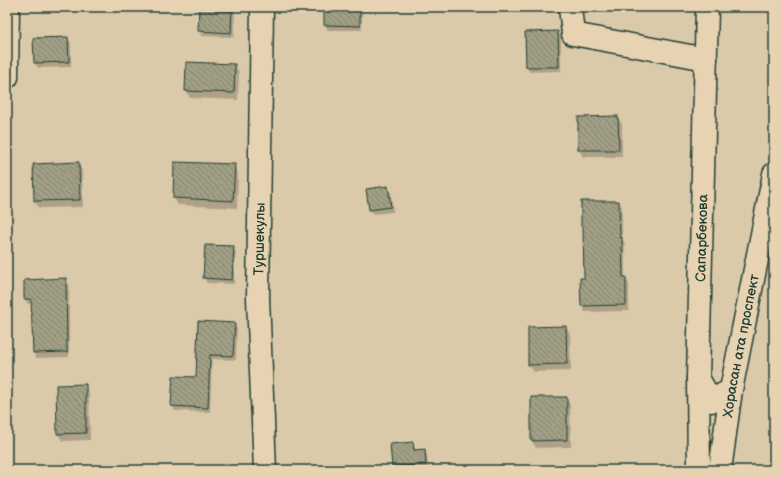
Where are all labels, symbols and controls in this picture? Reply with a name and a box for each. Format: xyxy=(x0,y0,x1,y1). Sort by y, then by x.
street label: Сапарбекова xyxy=(692,193,711,282)
street label: Туршекулы xyxy=(250,202,269,276)
street label: Хорасан ата проспект xyxy=(719,272,763,418)

